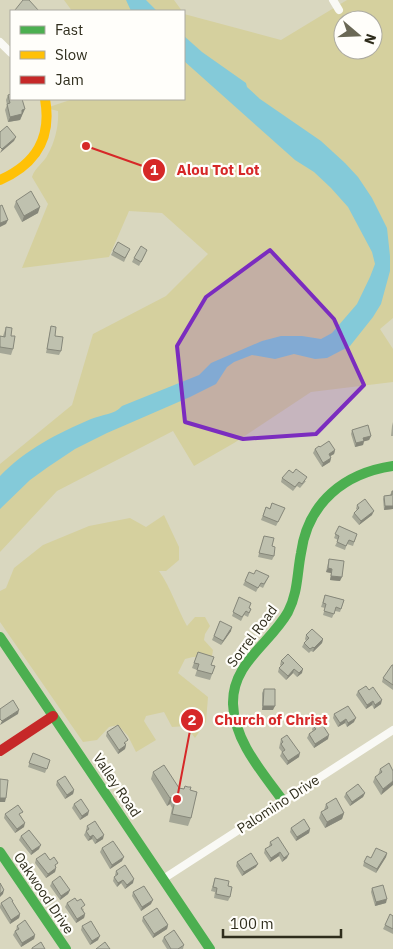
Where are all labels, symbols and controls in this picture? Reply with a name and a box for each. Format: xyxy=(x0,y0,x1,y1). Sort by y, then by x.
legend xyxy=(10,10,185,100)
north arrow xyxy=(333,10,383,60)
text: Fast xyxy=(55,20,83,39)
text: N xyxy=(360,32,380,47)
text: Slow xyxy=(55,45,88,64)
text: Jam xyxy=(55,70,84,89)
callout: Alou Tot Lot xyxy=(141,155,269,185)
text: 1 xyxy=(149,160,159,179)
text: Alou Tot Lot xyxy=(176,160,260,179)
street label: Sorrel Road xyxy=(223,601,281,671)
callout: Church of Christ xyxy=(180,705,338,735)
text: 2 xyxy=(187,710,197,729)
text: Church of Christ xyxy=(214,710,328,729)
street label: Valley Road xyxy=(89,750,145,820)
street label: Palomino Drive xyxy=(233,770,323,837)
street label: Oakwood Drive xyxy=(10,849,78,938)
scale bar xyxy=(223,906,340,938)
text: 100 m xyxy=(230,914,274,933)

